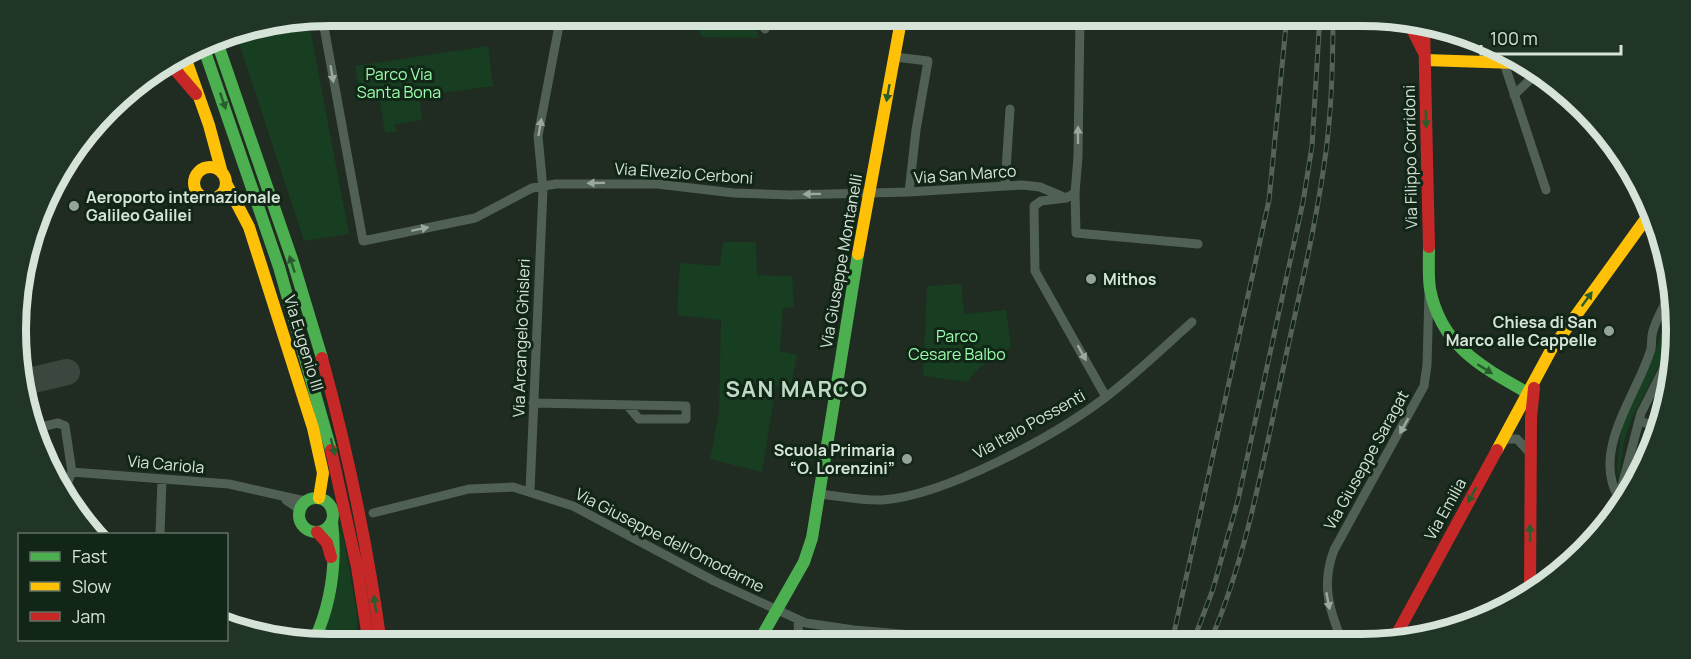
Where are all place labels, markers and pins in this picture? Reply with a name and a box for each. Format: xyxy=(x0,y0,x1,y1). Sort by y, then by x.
place label: Aeroporto internazionale Galileo Galilei xyxy=(86,186,281,226)
marker: Aeroporto internazionale Galileo Galilei xyxy=(67,199,81,213)
place label: Mithos xyxy=(1103,268,1157,290)
marker: Mithos xyxy=(1084,272,1098,286)
place label: Chiesa di San Marco alle Cappelle xyxy=(1446,311,1597,351)
marker: Chiesa di San Marco alle Cappelle xyxy=(1602,324,1616,338)
place label: Scuola Primaria “O. Lorenzini” xyxy=(774,439,895,479)
marker: Scuola Primaria “O. Lorenzini” xyxy=(900,452,914,466)

